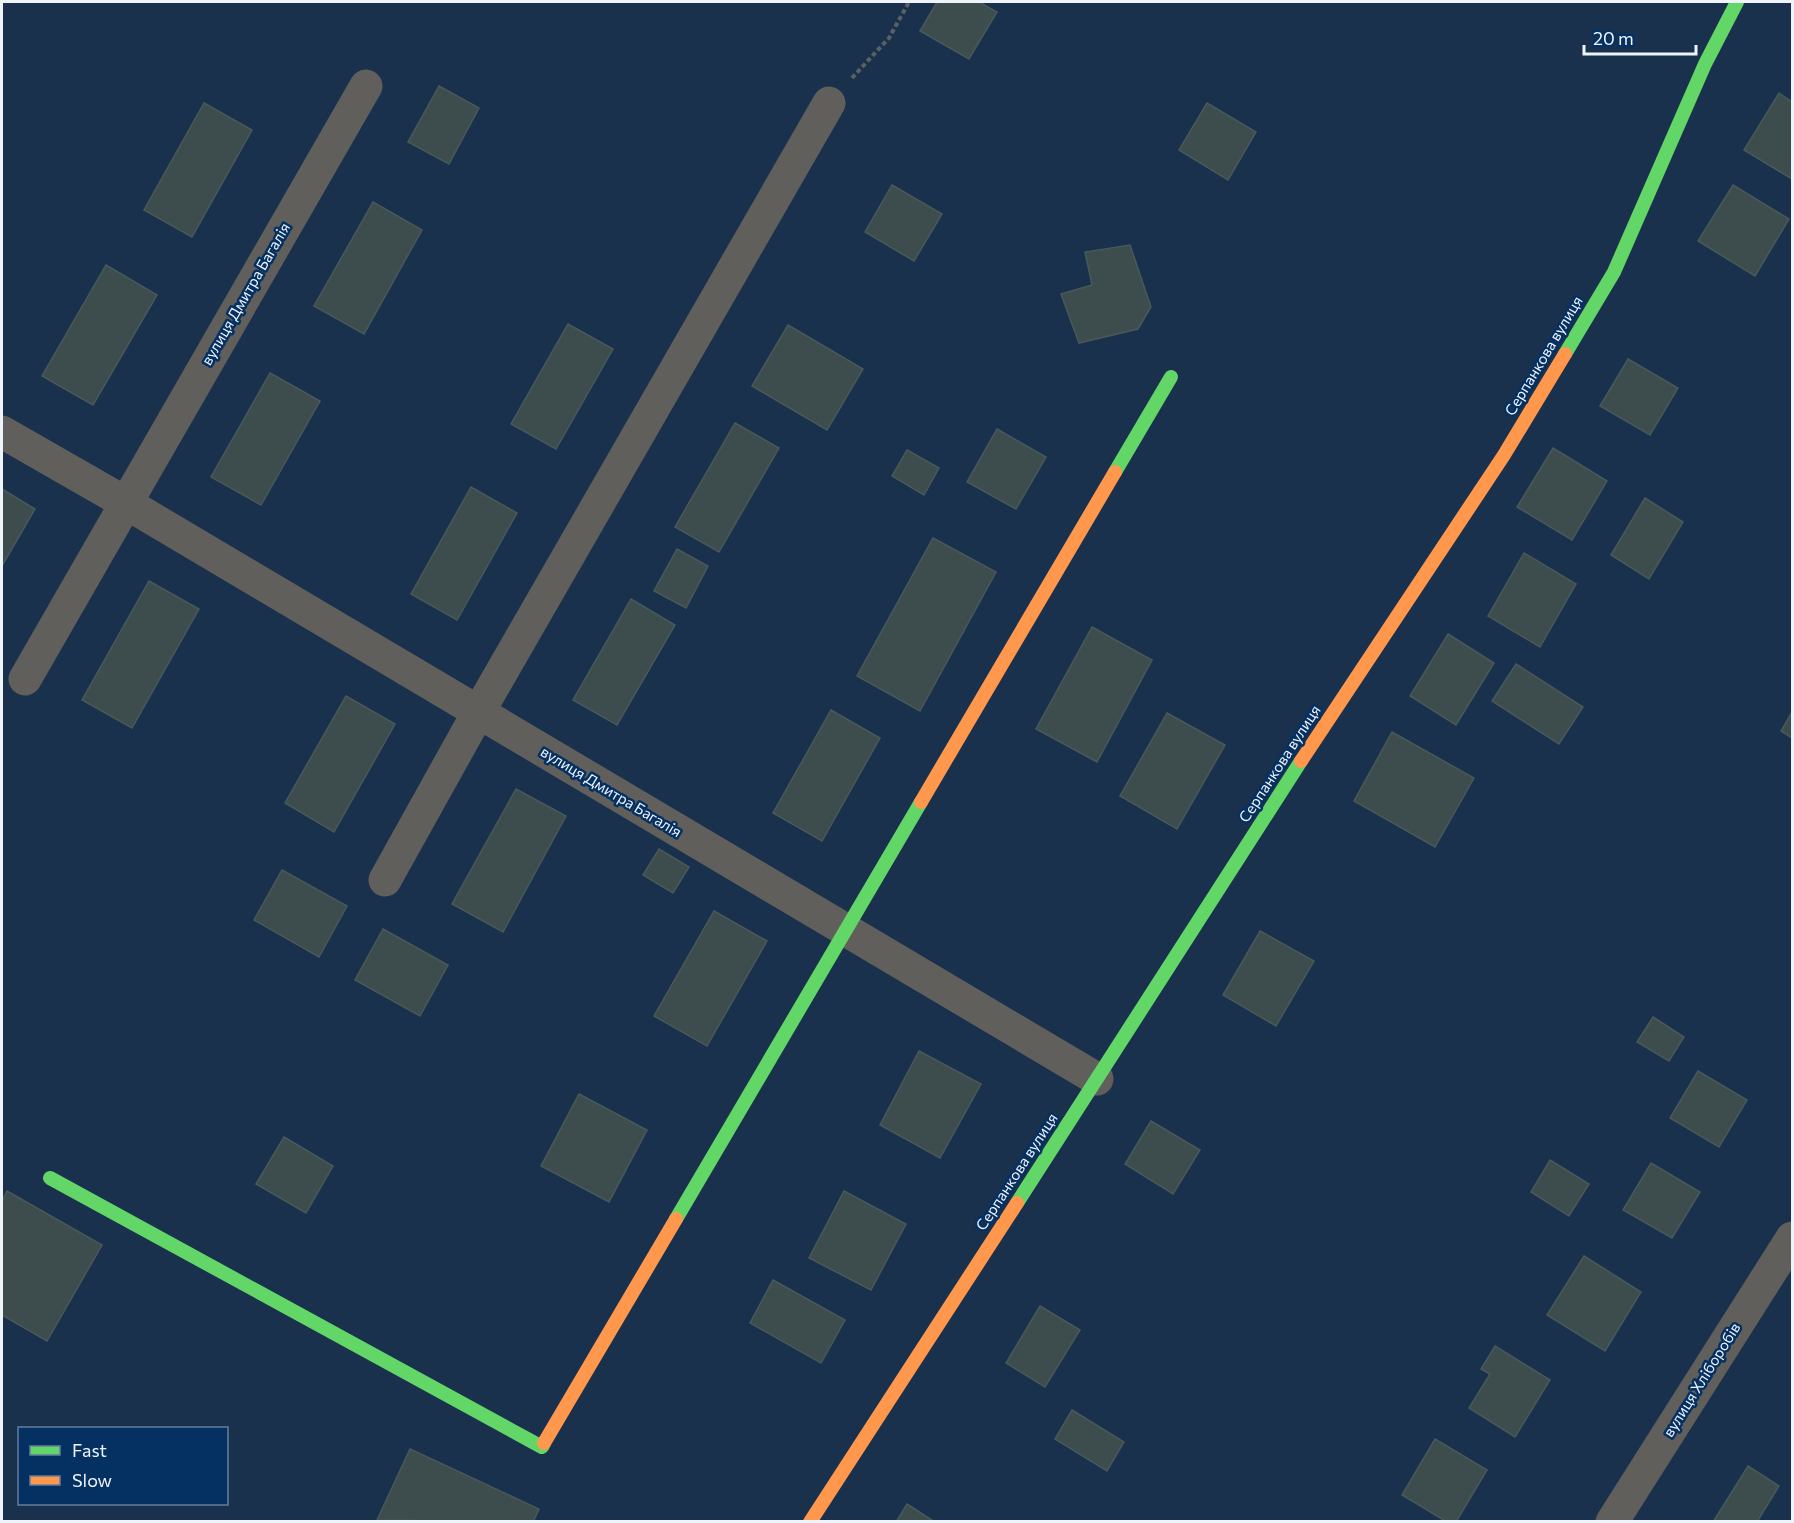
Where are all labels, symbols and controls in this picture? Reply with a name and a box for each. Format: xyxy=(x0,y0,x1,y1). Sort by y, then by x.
scale bar xyxy=(1584,18,1696,56)
text: 20 m xyxy=(1593,27,1634,49)
street label: вулиця Дмитра Багалія xyxy=(197,219,293,368)
street label: Серпанкова вулиця xyxy=(1500,293,1586,418)
street label: Серпанкова вулиця xyxy=(1235,701,1324,825)
street label: вулиця Дмитра Багалія xyxy=(538,742,685,840)
street label: Серпанкова вулиця xyxy=(972,1109,1061,1233)
street label: вулиця Хліборобів xyxy=(1659,1319,1744,1440)
legend xyxy=(18,1427,228,1505)
text: Fast xyxy=(72,1439,107,1461)
text: Slow xyxy=(72,1469,112,1491)

